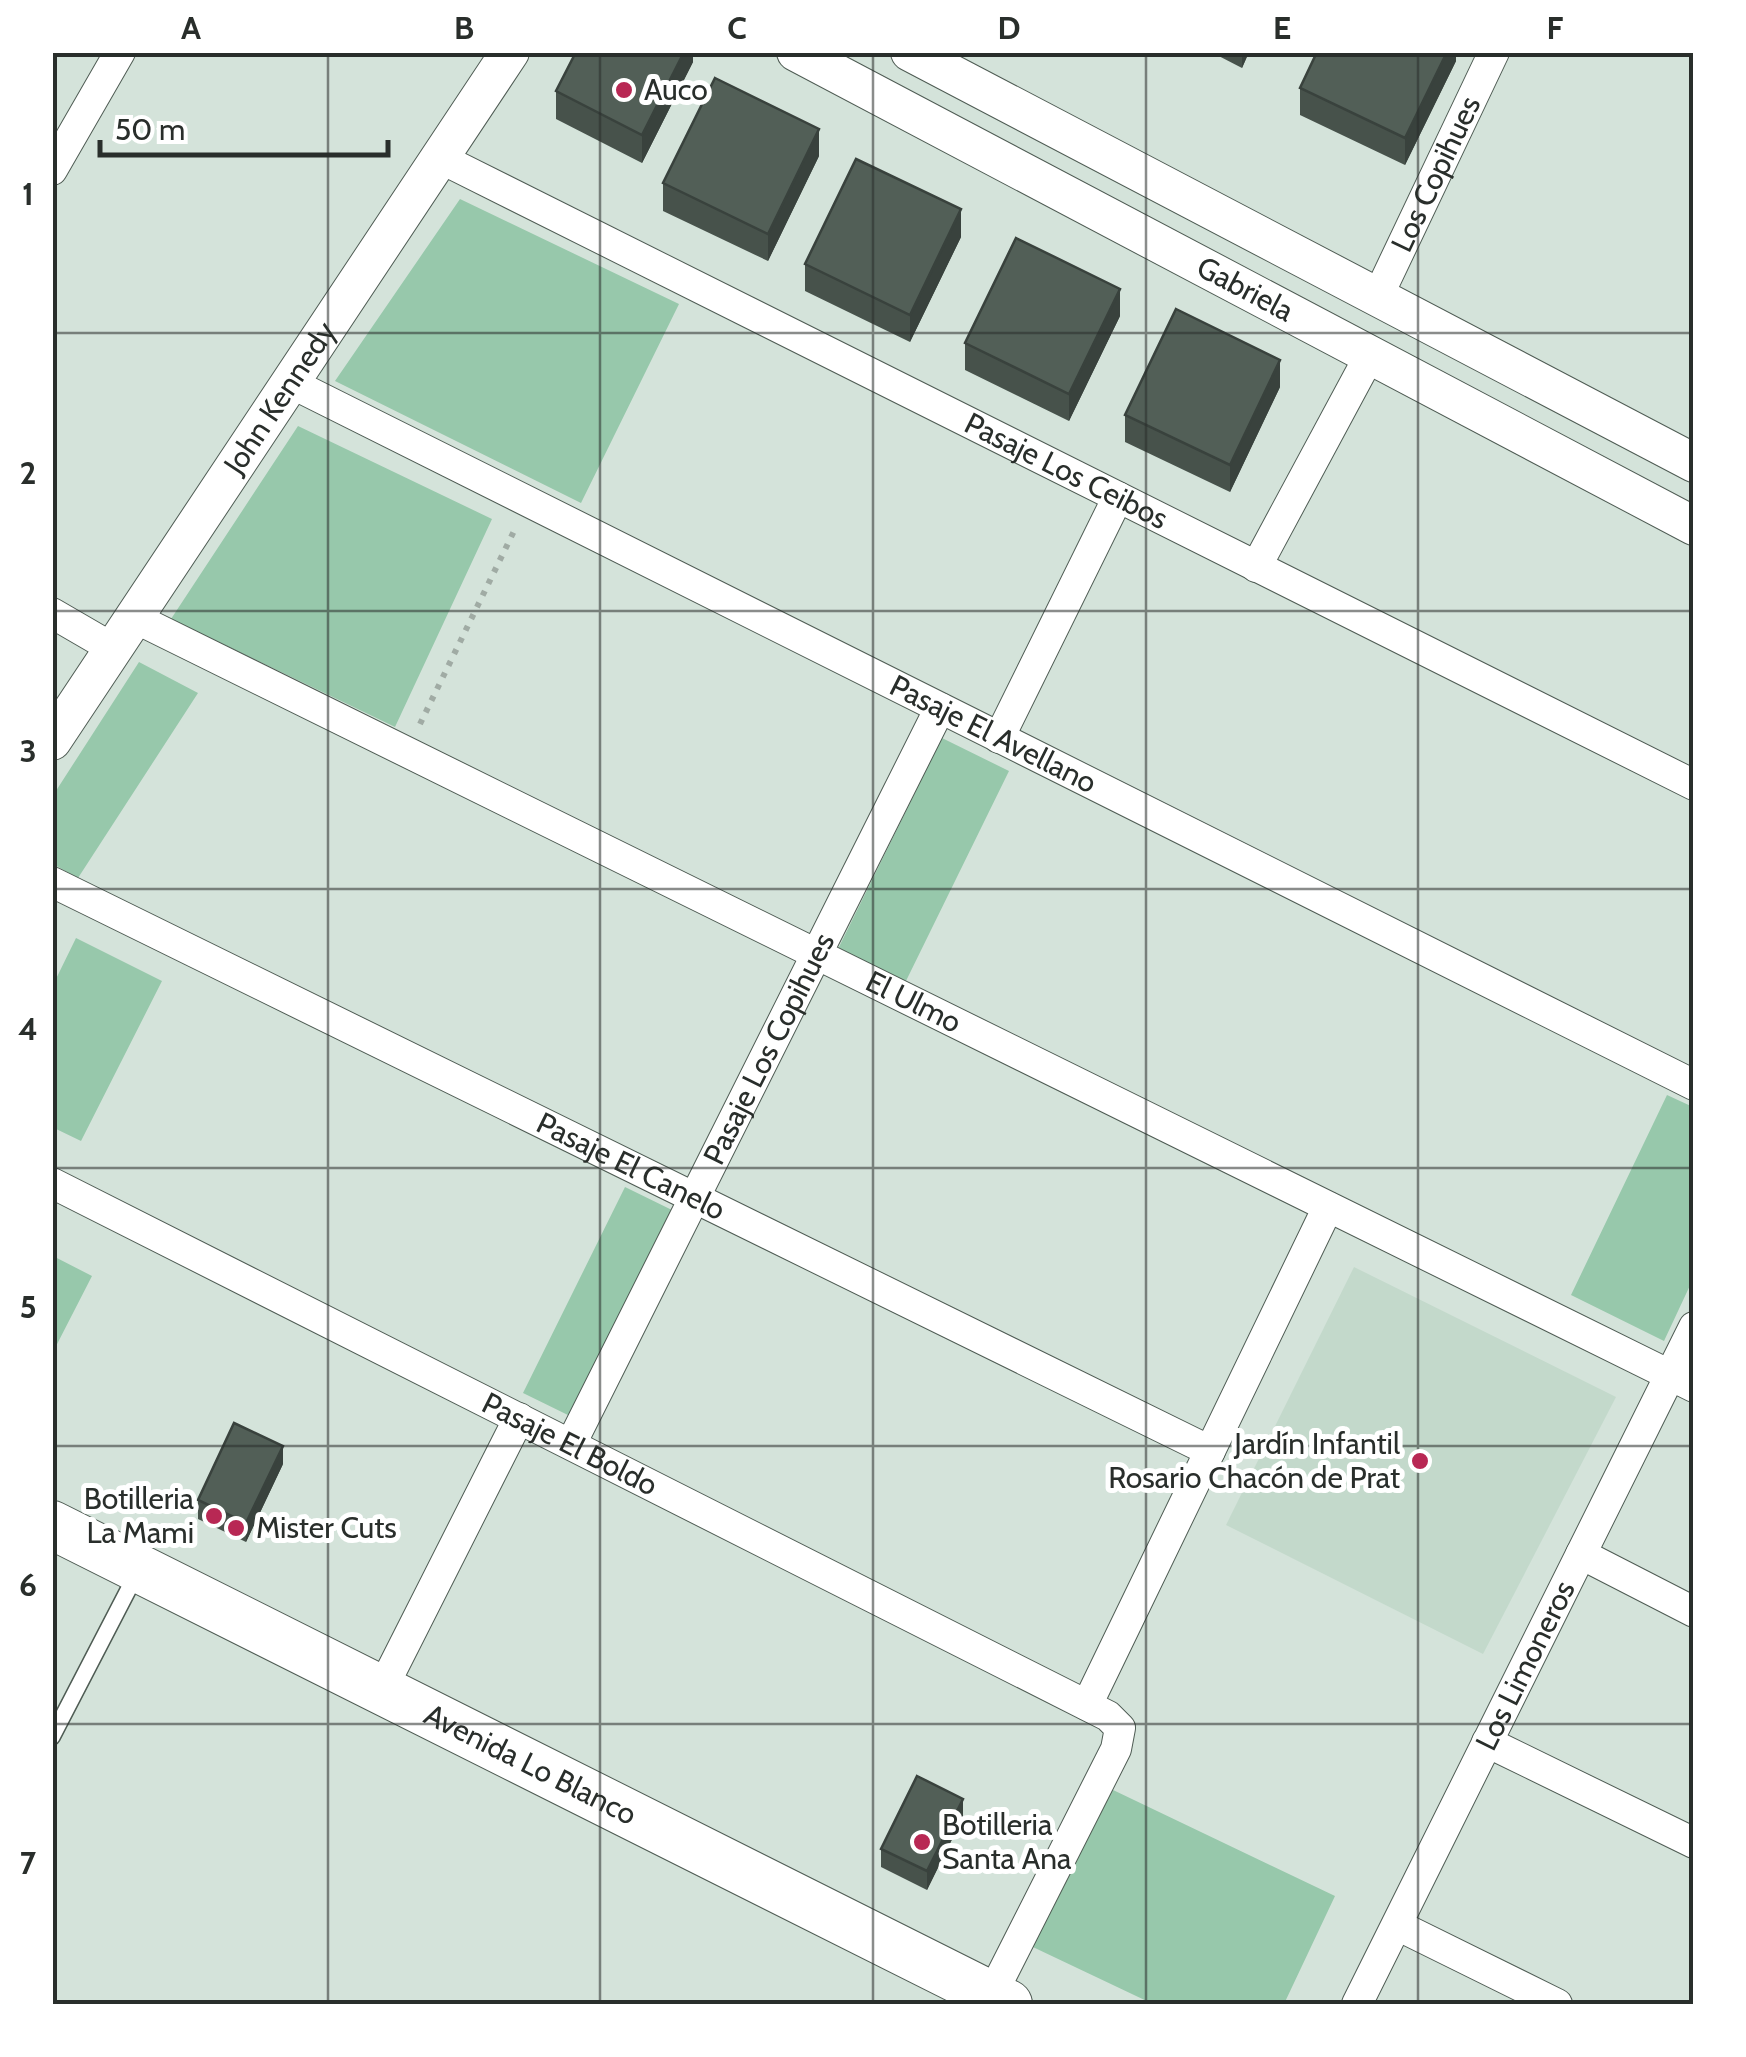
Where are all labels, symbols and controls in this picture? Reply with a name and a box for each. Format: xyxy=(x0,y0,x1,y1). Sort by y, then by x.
text: A xyxy=(181,8,201,47)
text: B xyxy=(454,8,474,47)
text: C xyxy=(727,8,747,47)
text: D xyxy=(997,8,1021,47)
text: E xyxy=(1273,8,1291,47)
text: F xyxy=(1547,8,1564,47)
place label: Auco xyxy=(644,71,708,108)
marker: Auco xyxy=(613,79,635,101)
street label: Los Copihues xyxy=(1383,90,1488,258)
scale bar xyxy=(100,95,388,157)
text: 50 m xyxy=(115,111,185,148)
text: 1 xyxy=(22,174,34,213)
street label: Gabriela xyxy=(1191,248,1301,330)
street label: John Kennedy xyxy=(215,314,344,482)
street label: Pasaje Los Ceibos xyxy=(959,404,1174,537)
text: 2 xyxy=(20,453,36,492)
street label: Pasaje El Avellano xyxy=(884,667,1103,801)
text: 3 xyxy=(19,731,37,770)
street label: Pasaje Los Copihues xyxy=(695,927,842,1171)
street label: El Ulmo xyxy=(860,962,967,1041)
text: 4 xyxy=(18,1009,38,1048)
street label: Pasaje El Canelo xyxy=(531,1104,731,1228)
text: 5 xyxy=(19,1287,37,1326)
street label: Pasaje El Boldo xyxy=(476,1384,664,1504)
place label: Jardín Infantil Rosario Chacón de Prat xyxy=(1108,1425,1400,1496)
marker: Jardín Infantil Rosario Chacón de Prat xyxy=(1409,1450,1431,1472)
place label: Botilleria La Mami xyxy=(84,1480,195,1551)
marker: Botilleria La Mami xyxy=(203,1505,225,1527)
place label: Mister Cuts xyxy=(256,1509,397,1546)
marker: Mister Cuts xyxy=(225,1517,247,1539)
text: 6 xyxy=(19,1565,37,1604)
street label: Los Limoneros xyxy=(1467,1574,1583,1756)
street label: Avenida Lo Blanco xyxy=(418,1696,643,1833)
place label: Botilleria Santa Ana xyxy=(942,1806,1072,1877)
marker: Botilleria Santa Ana xyxy=(911,1831,933,1853)
text: 7 xyxy=(20,1843,37,1882)

